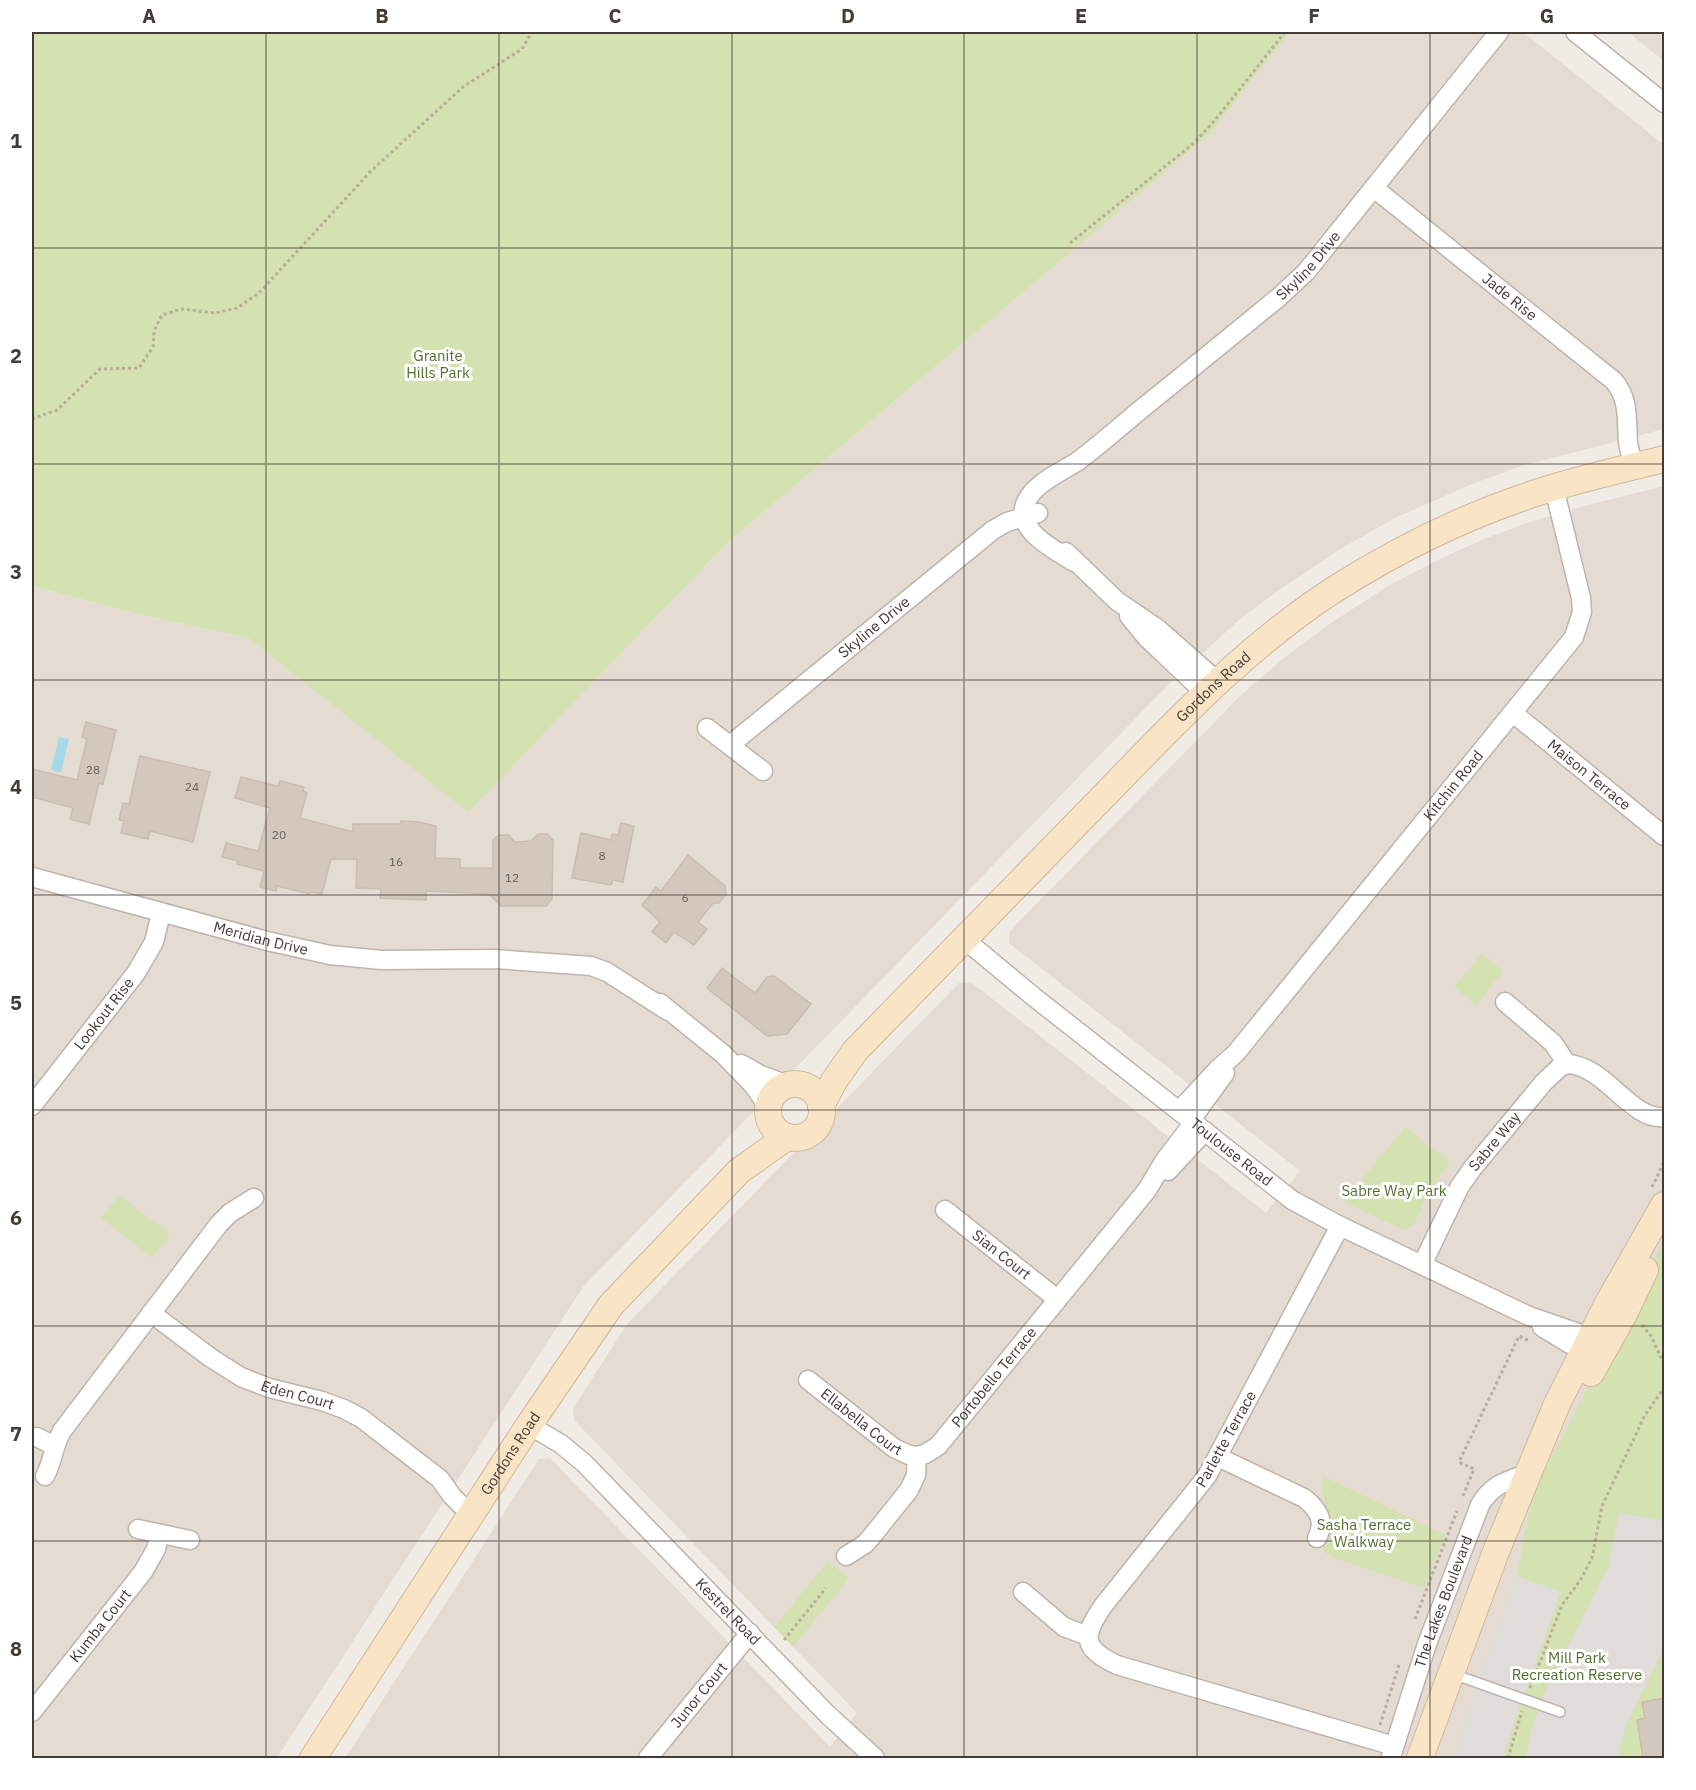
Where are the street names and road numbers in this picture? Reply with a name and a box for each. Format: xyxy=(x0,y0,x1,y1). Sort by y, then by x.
street label: Skyline Drive xyxy=(1272,227,1344,304)
street label: Jade Rise xyxy=(1479,269,1541,324)
street label: Skyline Drive xyxy=(834,592,913,662)
street label: Gordons Road xyxy=(1172,647,1254,726)
street label: Maison Terrace xyxy=(1544,735,1635,814)
street label: Kitchin Road xyxy=(1419,746,1487,824)
street label: Meridian Drive xyxy=(211,917,310,959)
street label: Lookout Rise xyxy=(70,974,138,1053)
street label: Sabre Way xyxy=(1464,1107,1525,1175)
street label: Toulouse Road xyxy=(1187,1114,1276,1190)
street label: Sian Court xyxy=(968,1225,1035,1284)
street label: Portobello Terrace xyxy=(947,1323,1040,1431)
street label: Eden Court xyxy=(258,1376,337,1414)
street label: Ellabella Court xyxy=(817,1384,905,1459)
street label: Parlette Terrace xyxy=(1191,1387,1260,1490)
street label: Gordons Road xyxy=(476,1408,544,1498)
street label: The Lakes Boulevard xyxy=(1410,1533,1476,1670)
street label: Kestrel Road xyxy=(692,1574,765,1649)
street label: Kumba Court xyxy=(65,1585,135,1666)
street label: Junor Court xyxy=(666,1658,731,1732)

